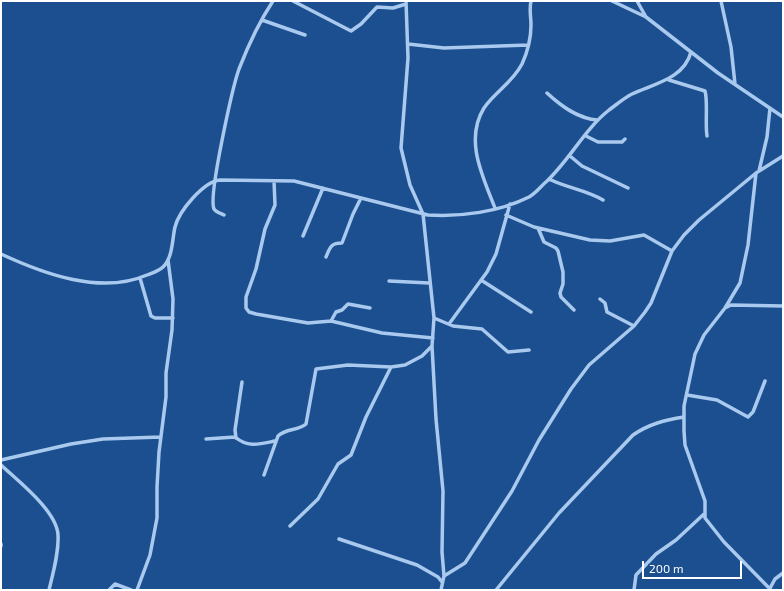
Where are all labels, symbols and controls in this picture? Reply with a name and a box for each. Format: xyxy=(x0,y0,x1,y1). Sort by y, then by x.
scale bar xyxy=(644,553,744,579)
text: 200 m xyxy=(649,561,683,575)

